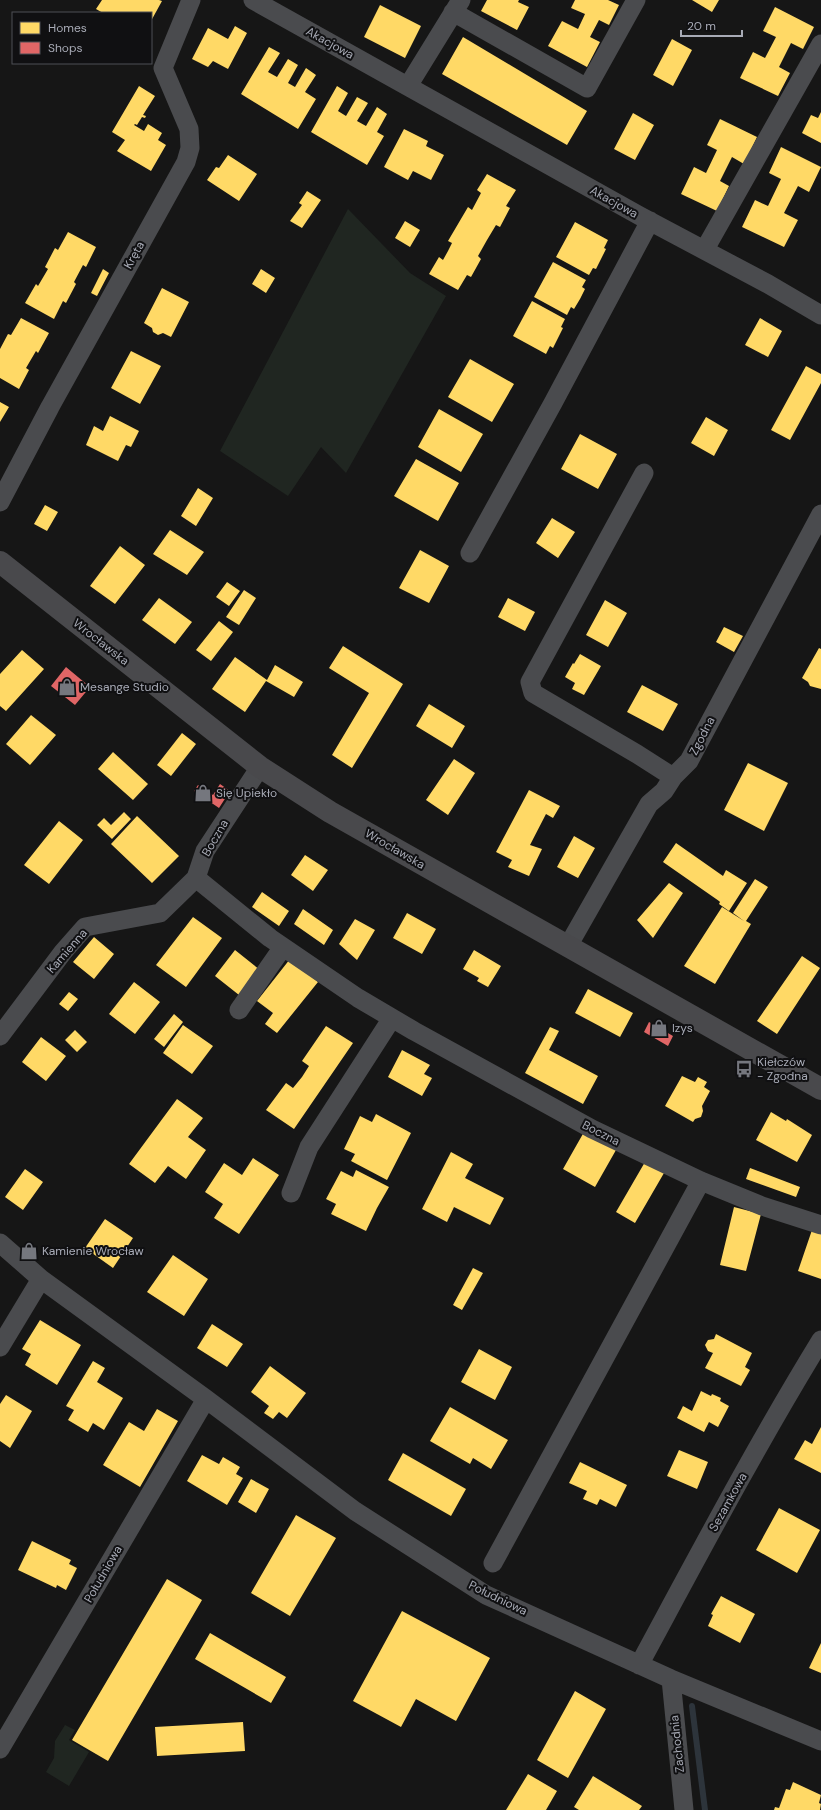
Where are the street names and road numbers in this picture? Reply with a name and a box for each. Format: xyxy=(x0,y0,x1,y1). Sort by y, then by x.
street label: Akacjowa xyxy=(303,23,357,63)
street label: Akacjowa xyxy=(587,182,641,222)
street label: Kręta xyxy=(120,238,148,272)
street label: Wrocławska xyxy=(70,615,132,669)
street label: Zgodna xyxy=(686,714,718,758)
street label: Boczna xyxy=(198,817,232,859)
street label: Wrocławska xyxy=(362,825,428,873)
street label: Kamienna xyxy=(43,925,91,977)
street label: Boczna xyxy=(579,1117,623,1149)
street label: Sezamkowa xyxy=(705,1470,751,1534)
street label: Południowa xyxy=(80,1543,126,1605)
street label: Południowa xyxy=(466,1577,530,1619)
street label: Zachodnia xyxy=(666,1714,688,1774)

